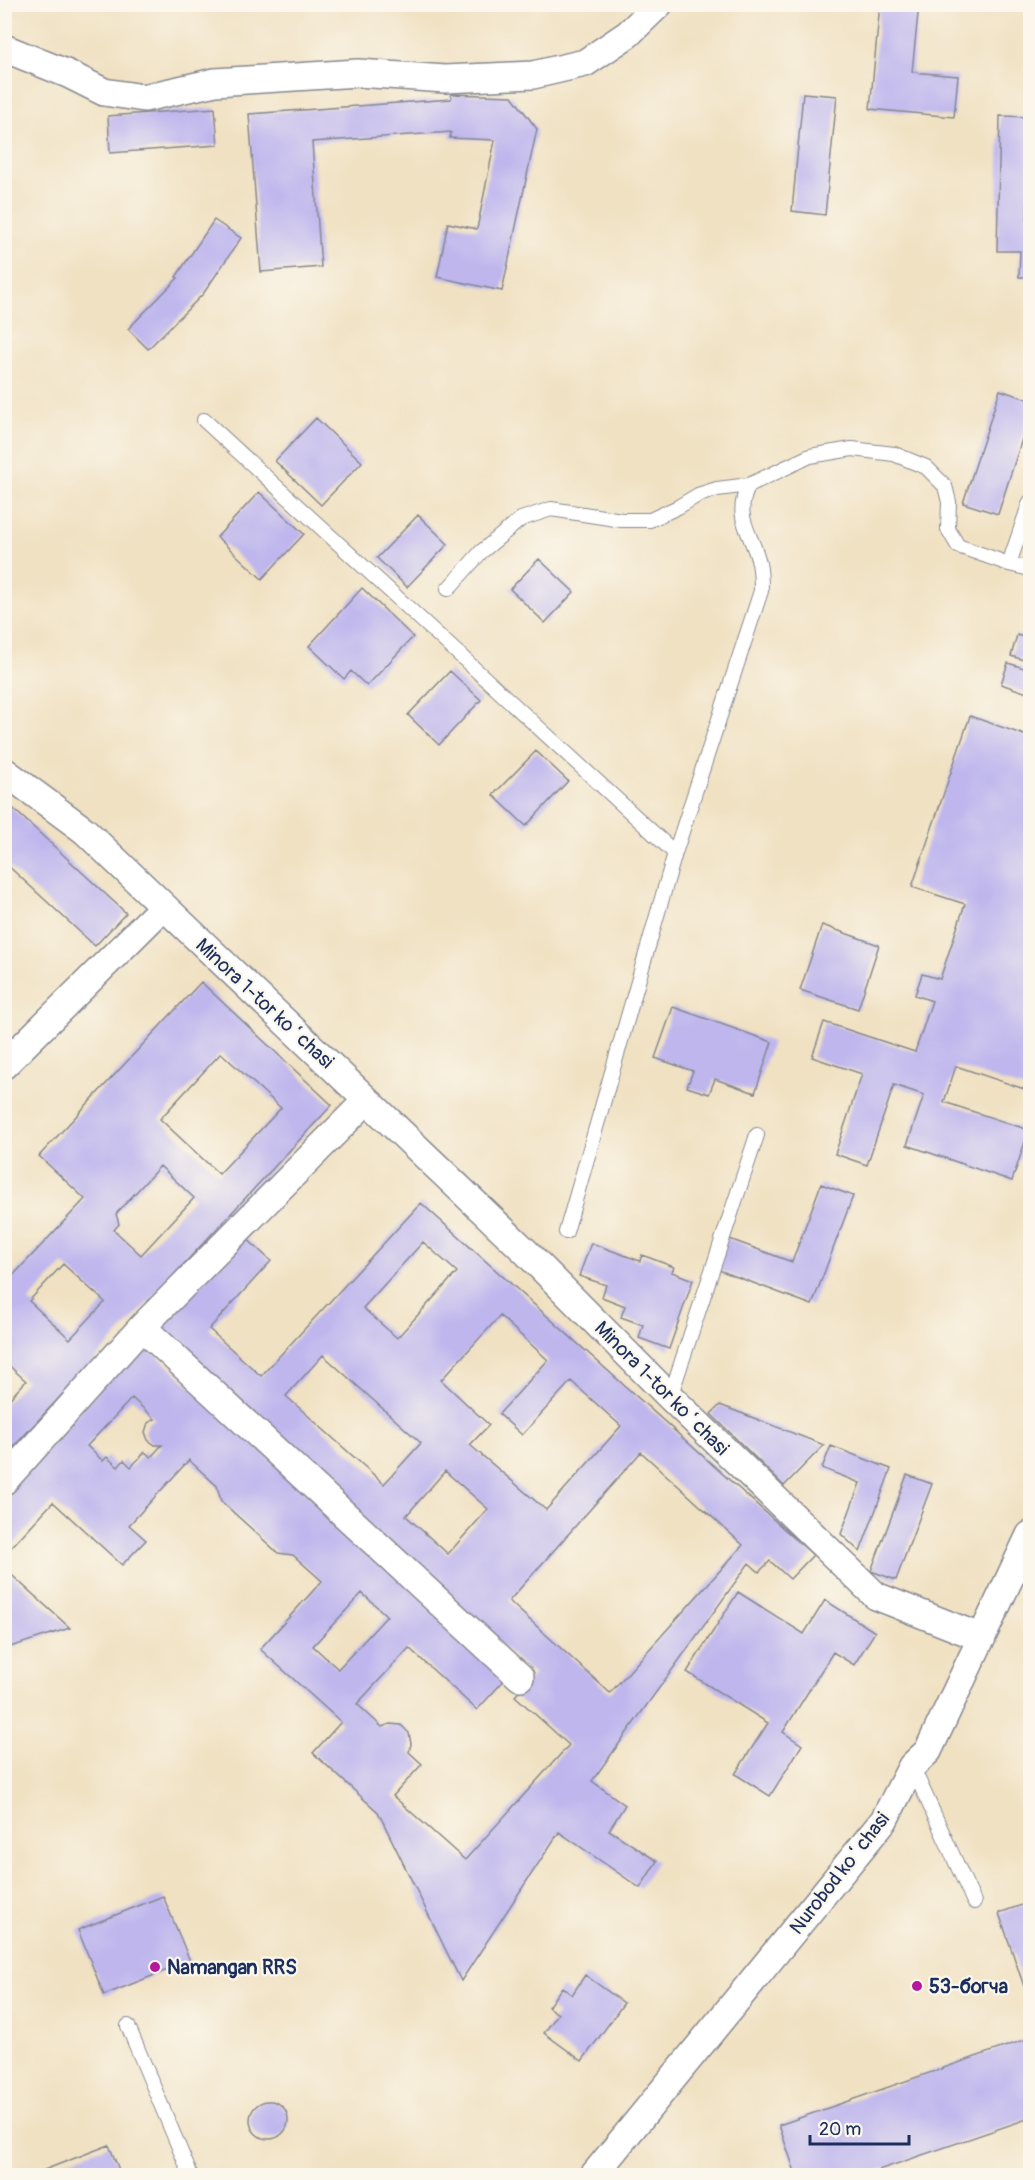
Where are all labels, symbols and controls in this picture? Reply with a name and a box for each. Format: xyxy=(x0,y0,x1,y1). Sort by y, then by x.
street label: Minora 1-tor koʻchasi xyxy=(190,933,339,1074)
street label: Minora 1-tor koʻchasi xyxy=(589,1316,734,1461)
street label: Nurobod koʻchasi xyxy=(784,1807,895,1939)
place label: Namangan RRS xyxy=(167,1955,297,1980)
marker: Namangan RRS xyxy=(148,1960,162,1974)
place label: 53-богча xyxy=(929,1974,1008,1999)
marker: 53-богча xyxy=(910,1979,924,1993)
scale bar xyxy=(810,2108,909,2146)
text: 20 m xyxy=(819,2118,861,2141)

